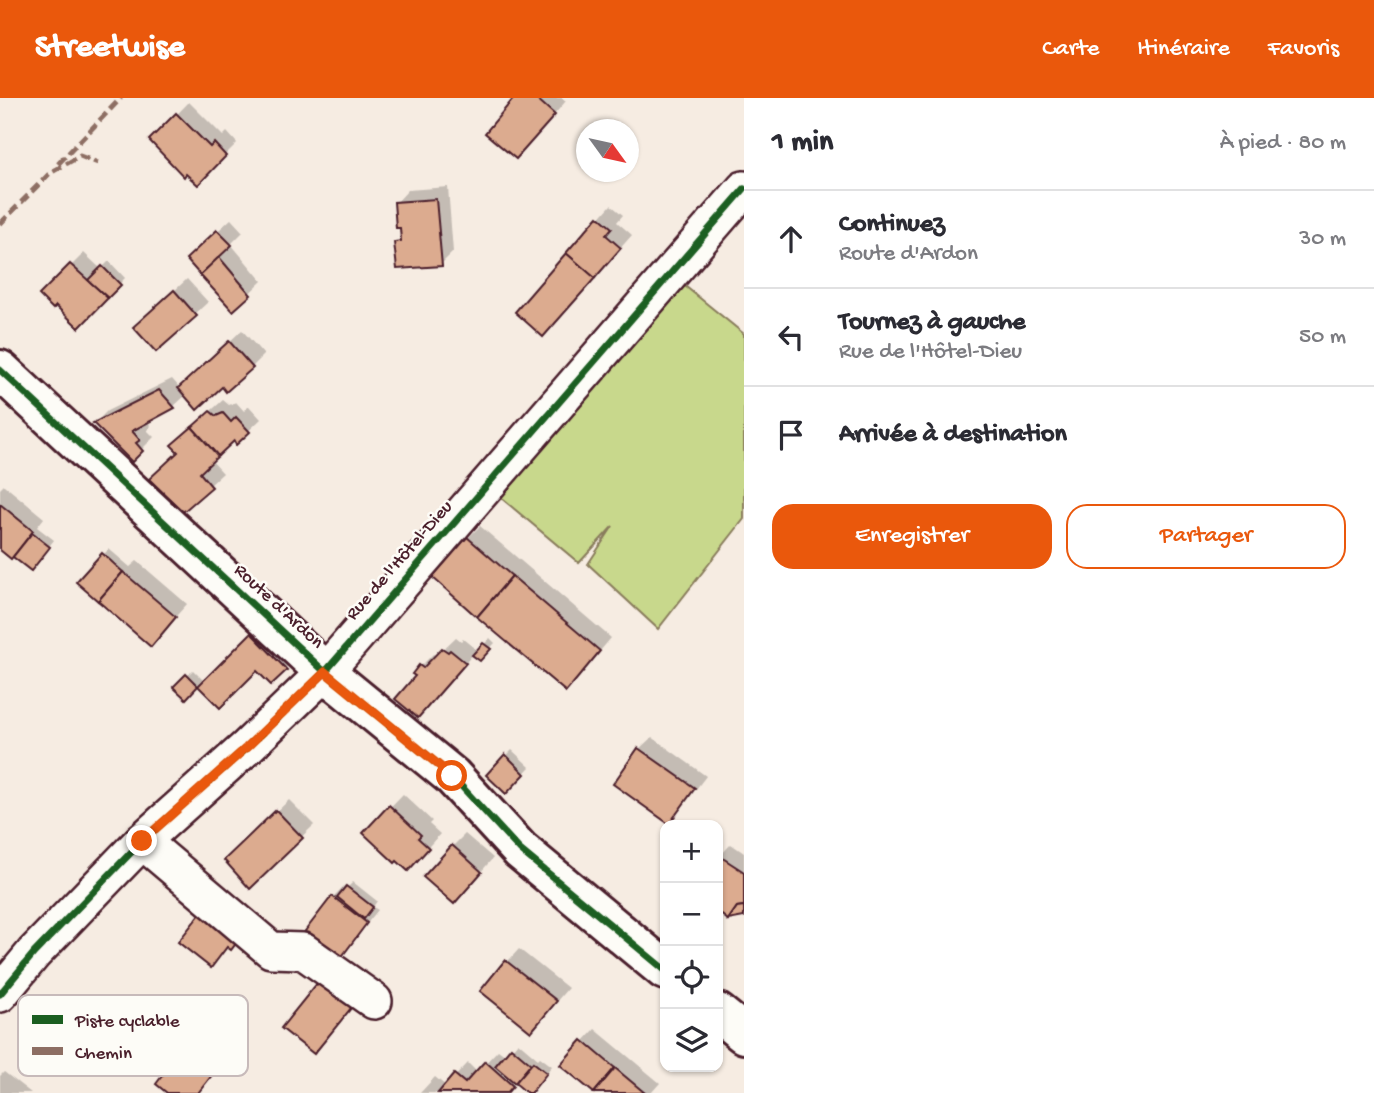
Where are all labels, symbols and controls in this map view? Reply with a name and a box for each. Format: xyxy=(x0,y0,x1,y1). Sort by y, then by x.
text: Streetwise xyxy=(35,30,185,68)
text: Carte xyxy=(1042,35,1099,64)
text: Itinéraire xyxy=(1137,35,1230,64)
text: Favoris xyxy=(1268,35,1339,64)
north arrow xyxy=(576,119,639,182)
text: 1 min xyxy=(772,126,833,161)
text: À pied · 80 m xyxy=(1220,130,1346,157)
text: Continuez xyxy=(839,210,945,241)
icon: ahead xyxy=(772,220,810,258)
text: 30 m xyxy=(1299,226,1346,253)
text: Route d'Ardon xyxy=(839,241,978,268)
text: Tournez à gauche xyxy=(839,308,1026,339)
icon: left xyxy=(772,318,810,356)
text: 50 m xyxy=(1299,324,1346,351)
text: Rue de l'Hôtel-Dieu xyxy=(839,339,1022,366)
icon: arrive xyxy=(772,416,810,454)
text: Arrivée à destination xyxy=(839,420,1067,451)
street label: Rue de l'Hôtel-Dieu xyxy=(342,496,458,626)
button: Enregistrer xyxy=(772,504,1052,569)
button: Partager xyxy=(1066,504,1346,569)
street label: Route d'Ardon xyxy=(228,559,328,655)
route start xyxy=(436,760,467,791)
map controls xyxy=(660,820,723,1072)
button: + xyxy=(660,820,723,883)
route end xyxy=(126,825,157,856)
button: − xyxy=(660,883,723,946)
button: locate xyxy=(660,946,723,1009)
legend xyxy=(18,995,248,1076)
button: layers xyxy=(660,1009,723,1072)
text: Piste cyclable xyxy=(74,1011,180,1034)
text: Chemin xyxy=(75,1043,132,1066)

